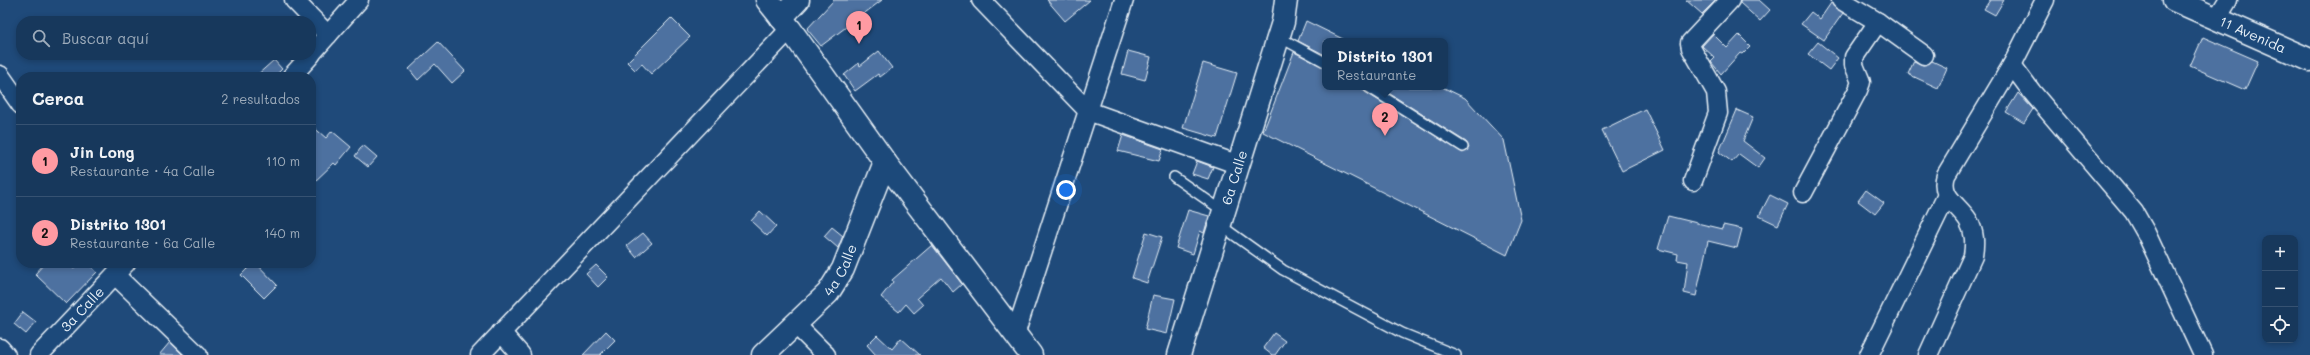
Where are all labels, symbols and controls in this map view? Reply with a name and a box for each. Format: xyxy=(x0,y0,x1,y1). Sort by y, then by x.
pin: 1 xyxy=(846,11,872,44)
street label: 11 Avenida xyxy=(2217,11,2289,57)
search box xyxy=(16,16,316,60)
icon: search xyxy=(30,27,52,49)
text: Buscar aquí xyxy=(62,28,149,48)
popup xyxy=(1322,38,1448,90)
text: Distrito 1301 xyxy=(1337,46,1433,66)
text: Restaurante xyxy=(1337,66,1416,83)
text: Cerca xyxy=(32,87,84,109)
text: 2 resultados xyxy=(221,90,300,107)
pin: 2 xyxy=(1372,103,1398,136)
text: Jin Long xyxy=(70,142,134,162)
street label: 6a Calle xyxy=(1217,148,1251,207)
text: 1 xyxy=(42,152,48,169)
text: 110 m xyxy=(266,152,300,169)
text: Restaurante · 4a Calle xyxy=(70,162,215,179)
your location xyxy=(1056,180,1076,200)
text: Distrito 1301 xyxy=(70,214,166,234)
text: 2 xyxy=(41,224,49,241)
text: 140 m xyxy=(264,224,300,241)
text: Restaurante · 6a Calle xyxy=(70,234,215,251)
map controls xyxy=(2262,235,2298,343)
button: + xyxy=(2262,235,2298,271)
street label: 4a Calle xyxy=(819,241,861,299)
button: − xyxy=(2262,271,2298,307)
street label: 3a Calle xyxy=(56,282,108,336)
button: locate xyxy=(2262,307,2298,343)

